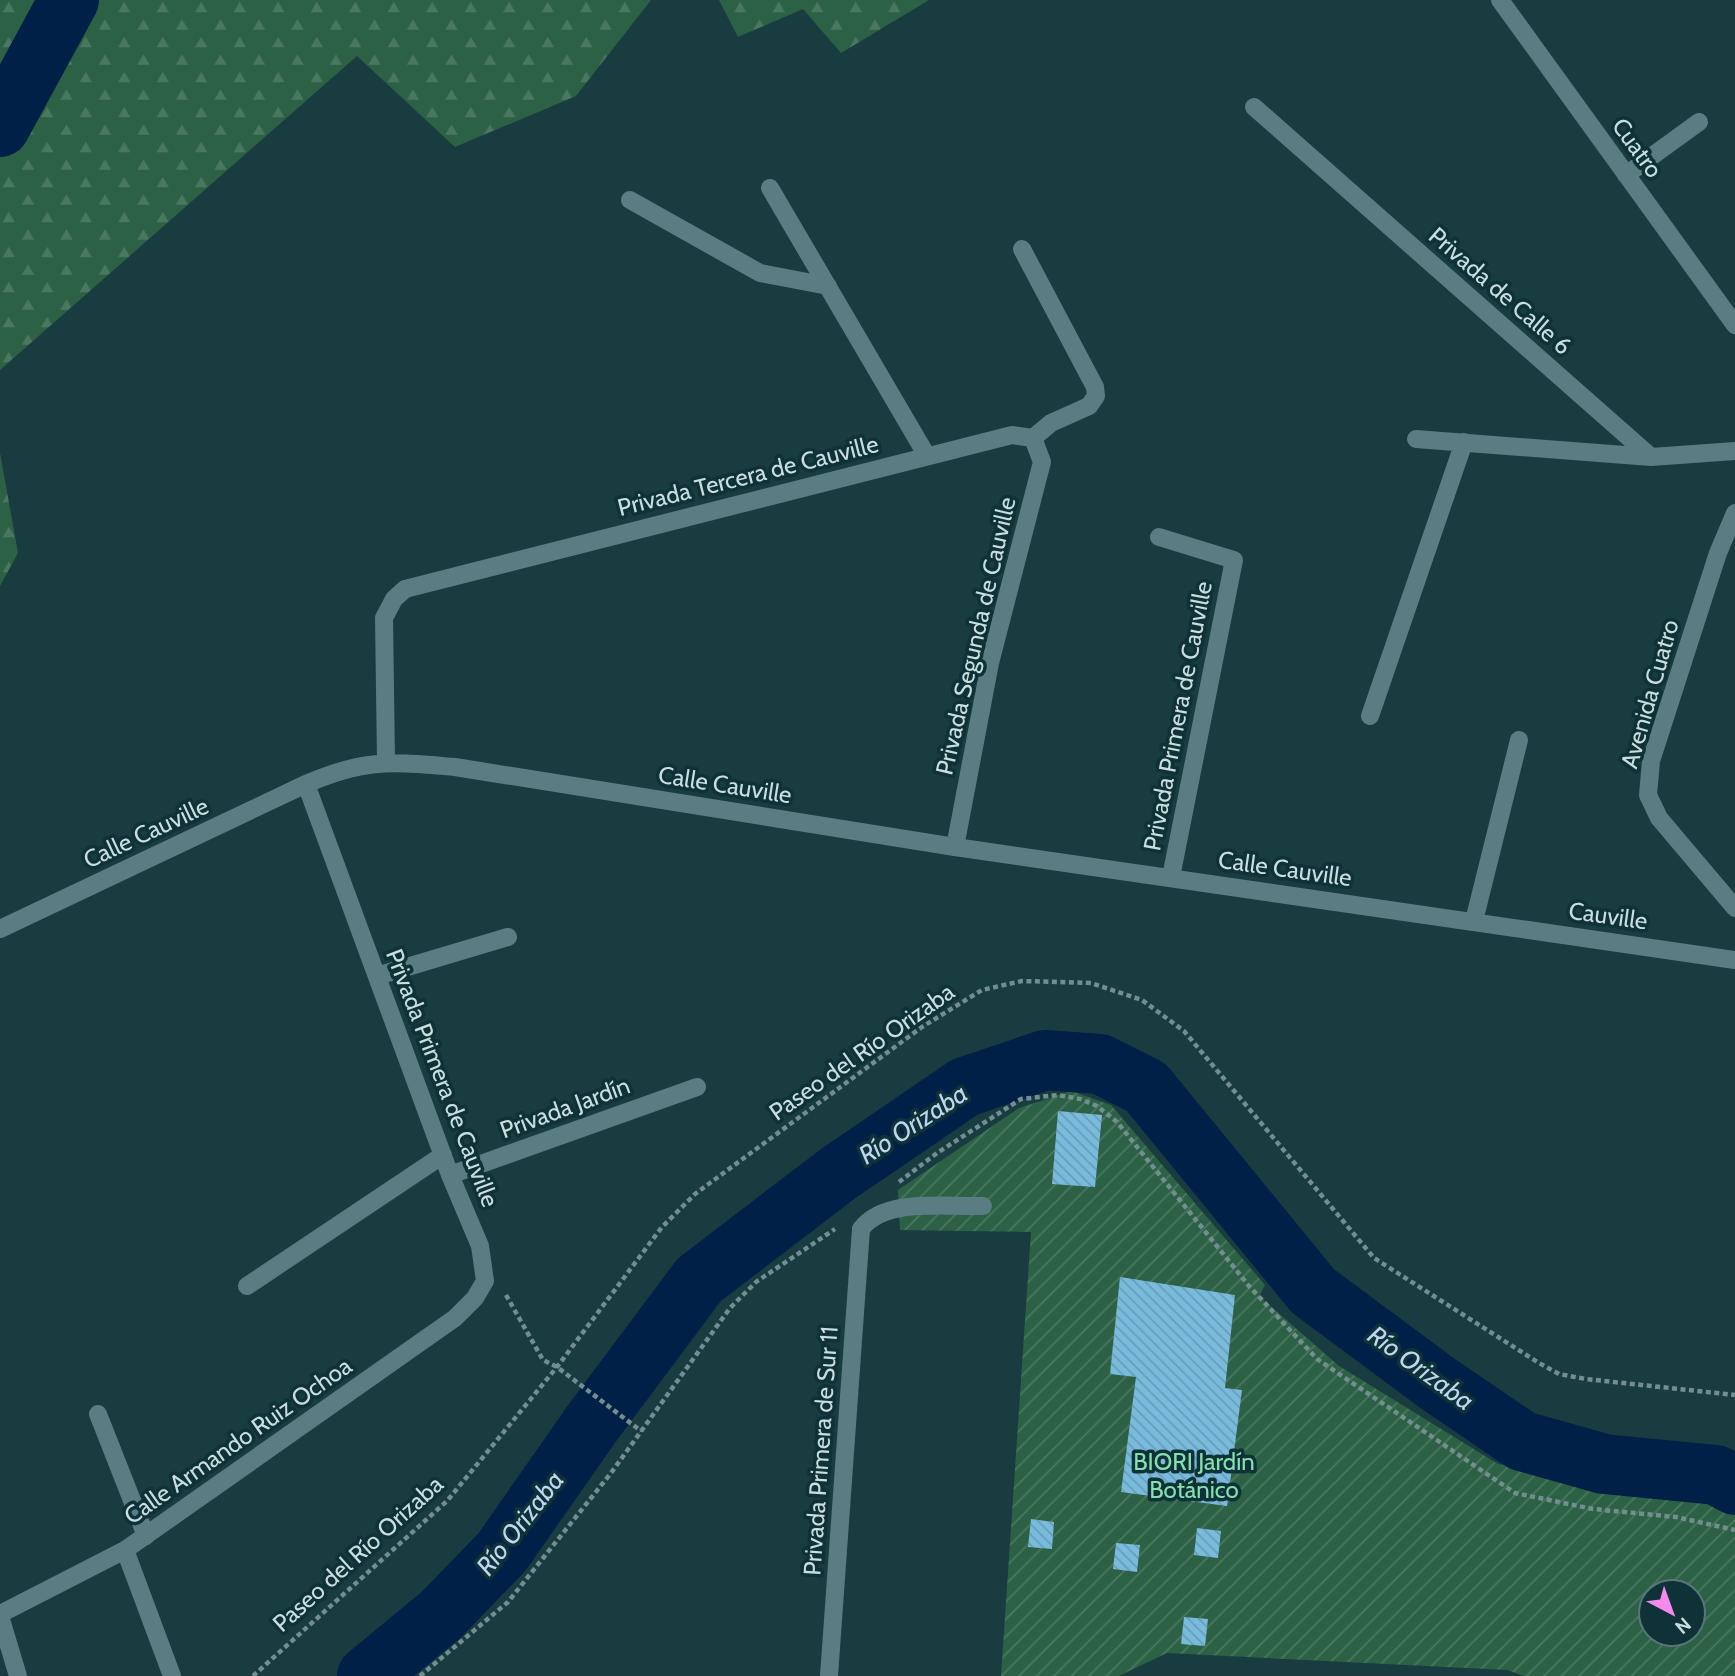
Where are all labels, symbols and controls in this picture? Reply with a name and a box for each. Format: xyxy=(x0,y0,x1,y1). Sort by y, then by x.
street label: Cuatro xyxy=(1606,112,1669,183)
street label: Privada de Calle 6 xyxy=(1423,221,1578,360)
street label: Privada Tercera de Cauville xyxy=(614,429,881,522)
street label: Privada Segunda de Cauville xyxy=(929,494,1022,778)
street label: Privada Primera de Cauville xyxy=(1137,579,1218,853)
street label: Avenida Cuatro xyxy=(1614,616,1685,772)
street label: Calle Cauville xyxy=(656,760,794,809)
street label: Calle Cauville xyxy=(79,791,213,874)
street label: Calle Cauville xyxy=(1216,845,1354,892)
street label: Cauville xyxy=(1567,896,1649,935)
street label: Privada Primera de Cauville xyxy=(380,945,505,1211)
street label: Paseo del Río Orizaba xyxy=(764,977,960,1127)
street label: Privada Jardín xyxy=(496,1071,634,1144)
water label: Río Orizaba xyxy=(853,1077,973,1171)
water label: Río Orizaba xyxy=(1362,1319,1480,1417)
street label: Privada Primera de Sur 11 xyxy=(797,1325,844,1576)
street label: Calle Armando Ruiz Ochoa xyxy=(118,1351,357,1530)
park label: BIORI Jardín Botánico xyxy=(1133,1447,1255,1504)
water label: Río Orizaba xyxy=(469,1465,571,1581)
street label: Paseo del Río Orizaba xyxy=(267,1469,449,1638)
north arrow xyxy=(1637,1578,1707,1648)
text: N xyxy=(1670,1612,1695,1639)

